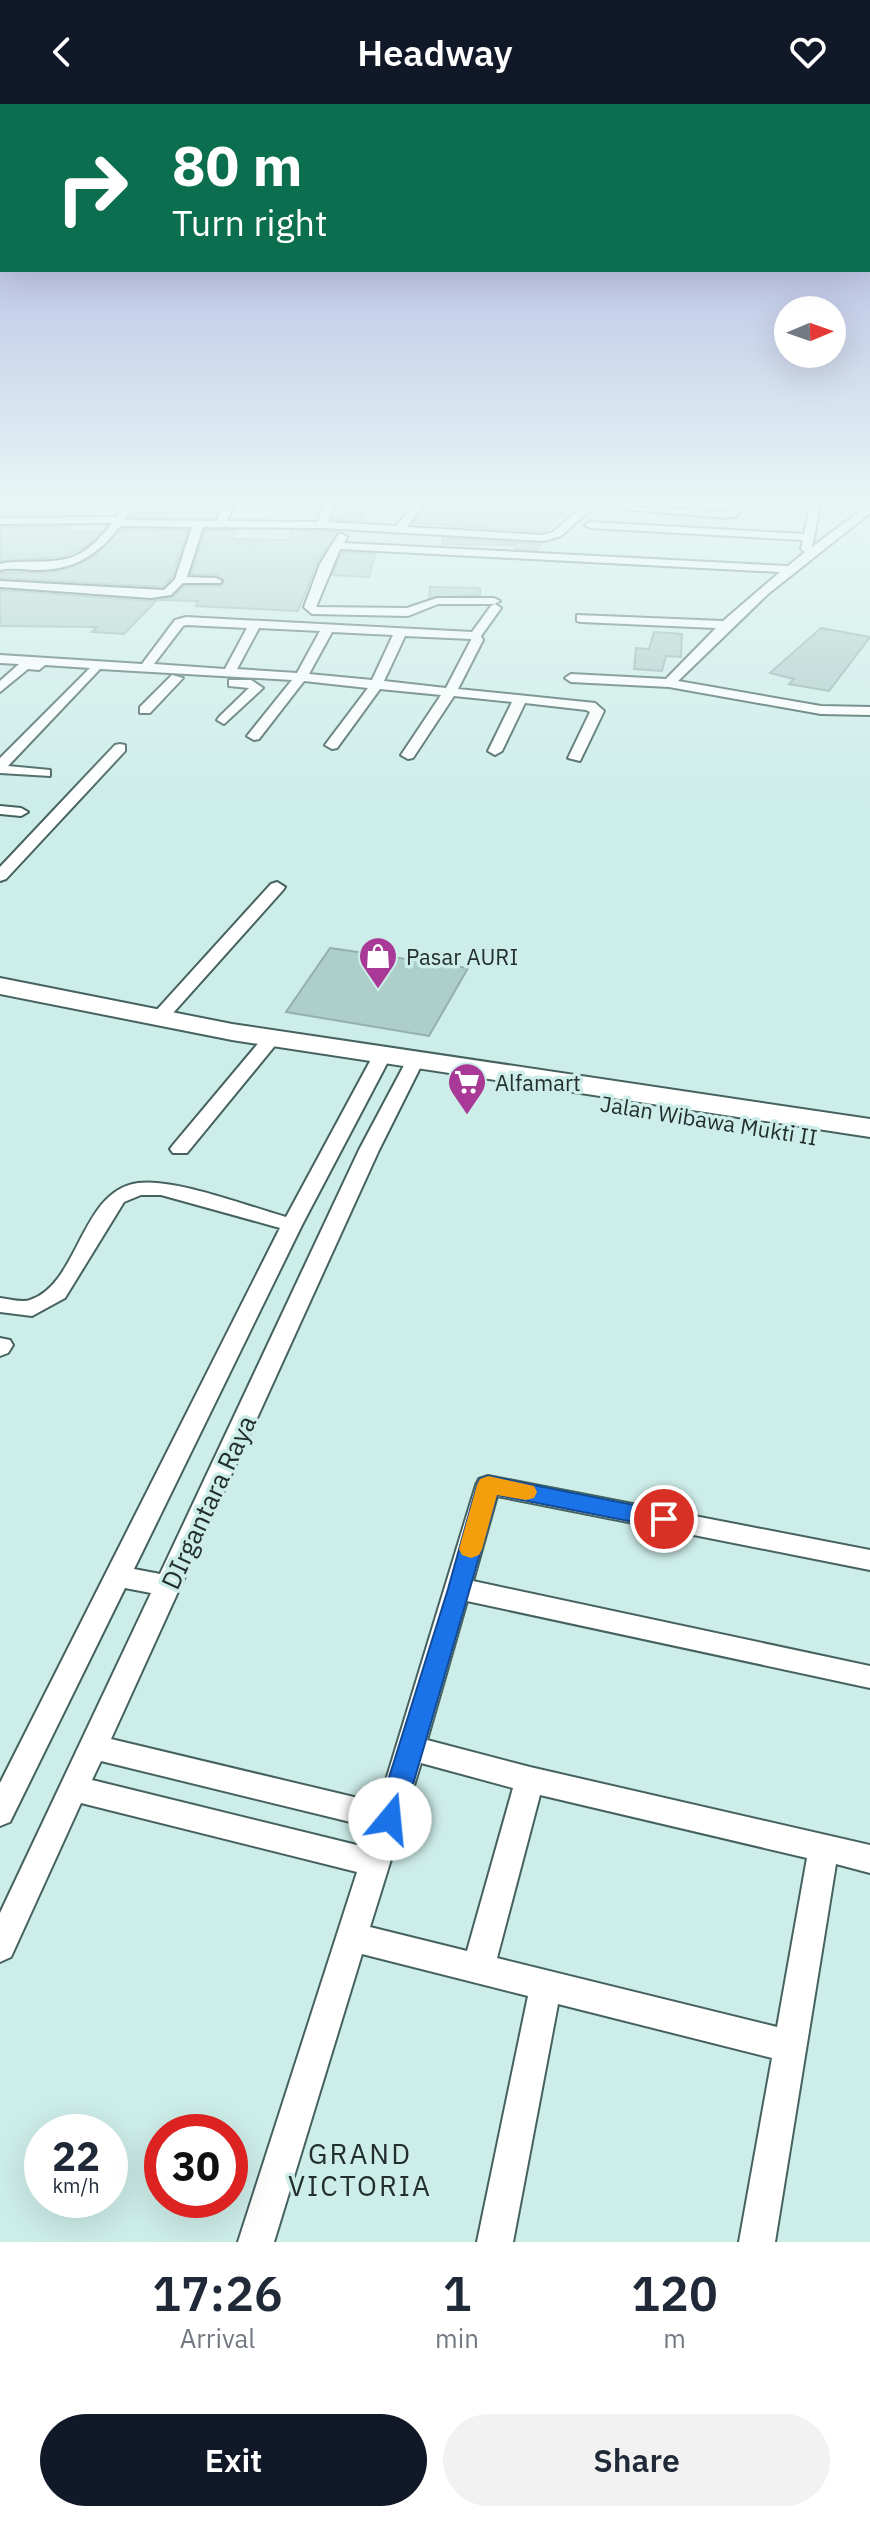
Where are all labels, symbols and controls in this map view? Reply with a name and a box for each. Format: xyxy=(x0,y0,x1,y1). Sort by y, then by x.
text: Headway xyxy=(357,29,513,76)
icon: back xyxy=(40,30,84,74)
icon: heart xyxy=(786,30,830,74)
text: 80 m xyxy=(172,129,302,201)
icon: right xyxy=(40,136,144,240)
text: Turn right xyxy=(172,199,328,246)
north arrow xyxy=(774,296,846,368)
map controls xyxy=(774,296,846,368)
shop icon: Pasar AURI xyxy=(357,935,399,990)
place label: Pasar AURI xyxy=(406,942,518,971)
supermarket icon: Alfamart xyxy=(446,1061,488,1116)
place label: Alfamart xyxy=(495,1068,581,1097)
street label: Jalan Wibawa Mukti II xyxy=(598,1089,820,1151)
street label: DIrgantara Raya xyxy=(153,1409,263,1594)
pin xyxy=(630,1485,698,1553)
icon: arrive xyxy=(642,1497,686,1541)
position arrow xyxy=(348,1777,432,1861)
speed limit sign: 30 xyxy=(144,2114,248,2218)
text: 22 xyxy=(52,2130,100,2182)
district label: GRAND VICTORIA xyxy=(288,2135,432,2204)
text: km/h xyxy=(52,2172,100,2199)
text: 17:26 xyxy=(152,2262,283,2324)
text: 1 xyxy=(443,2262,471,2324)
text: 120 xyxy=(631,2262,718,2324)
text: Arrival xyxy=(180,2321,255,2355)
text: min xyxy=(435,2321,479,2355)
text: m xyxy=(663,2321,686,2355)
button: Exit xyxy=(40,2414,427,2506)
button: Share xyxy=(443,2414,830,2506)

